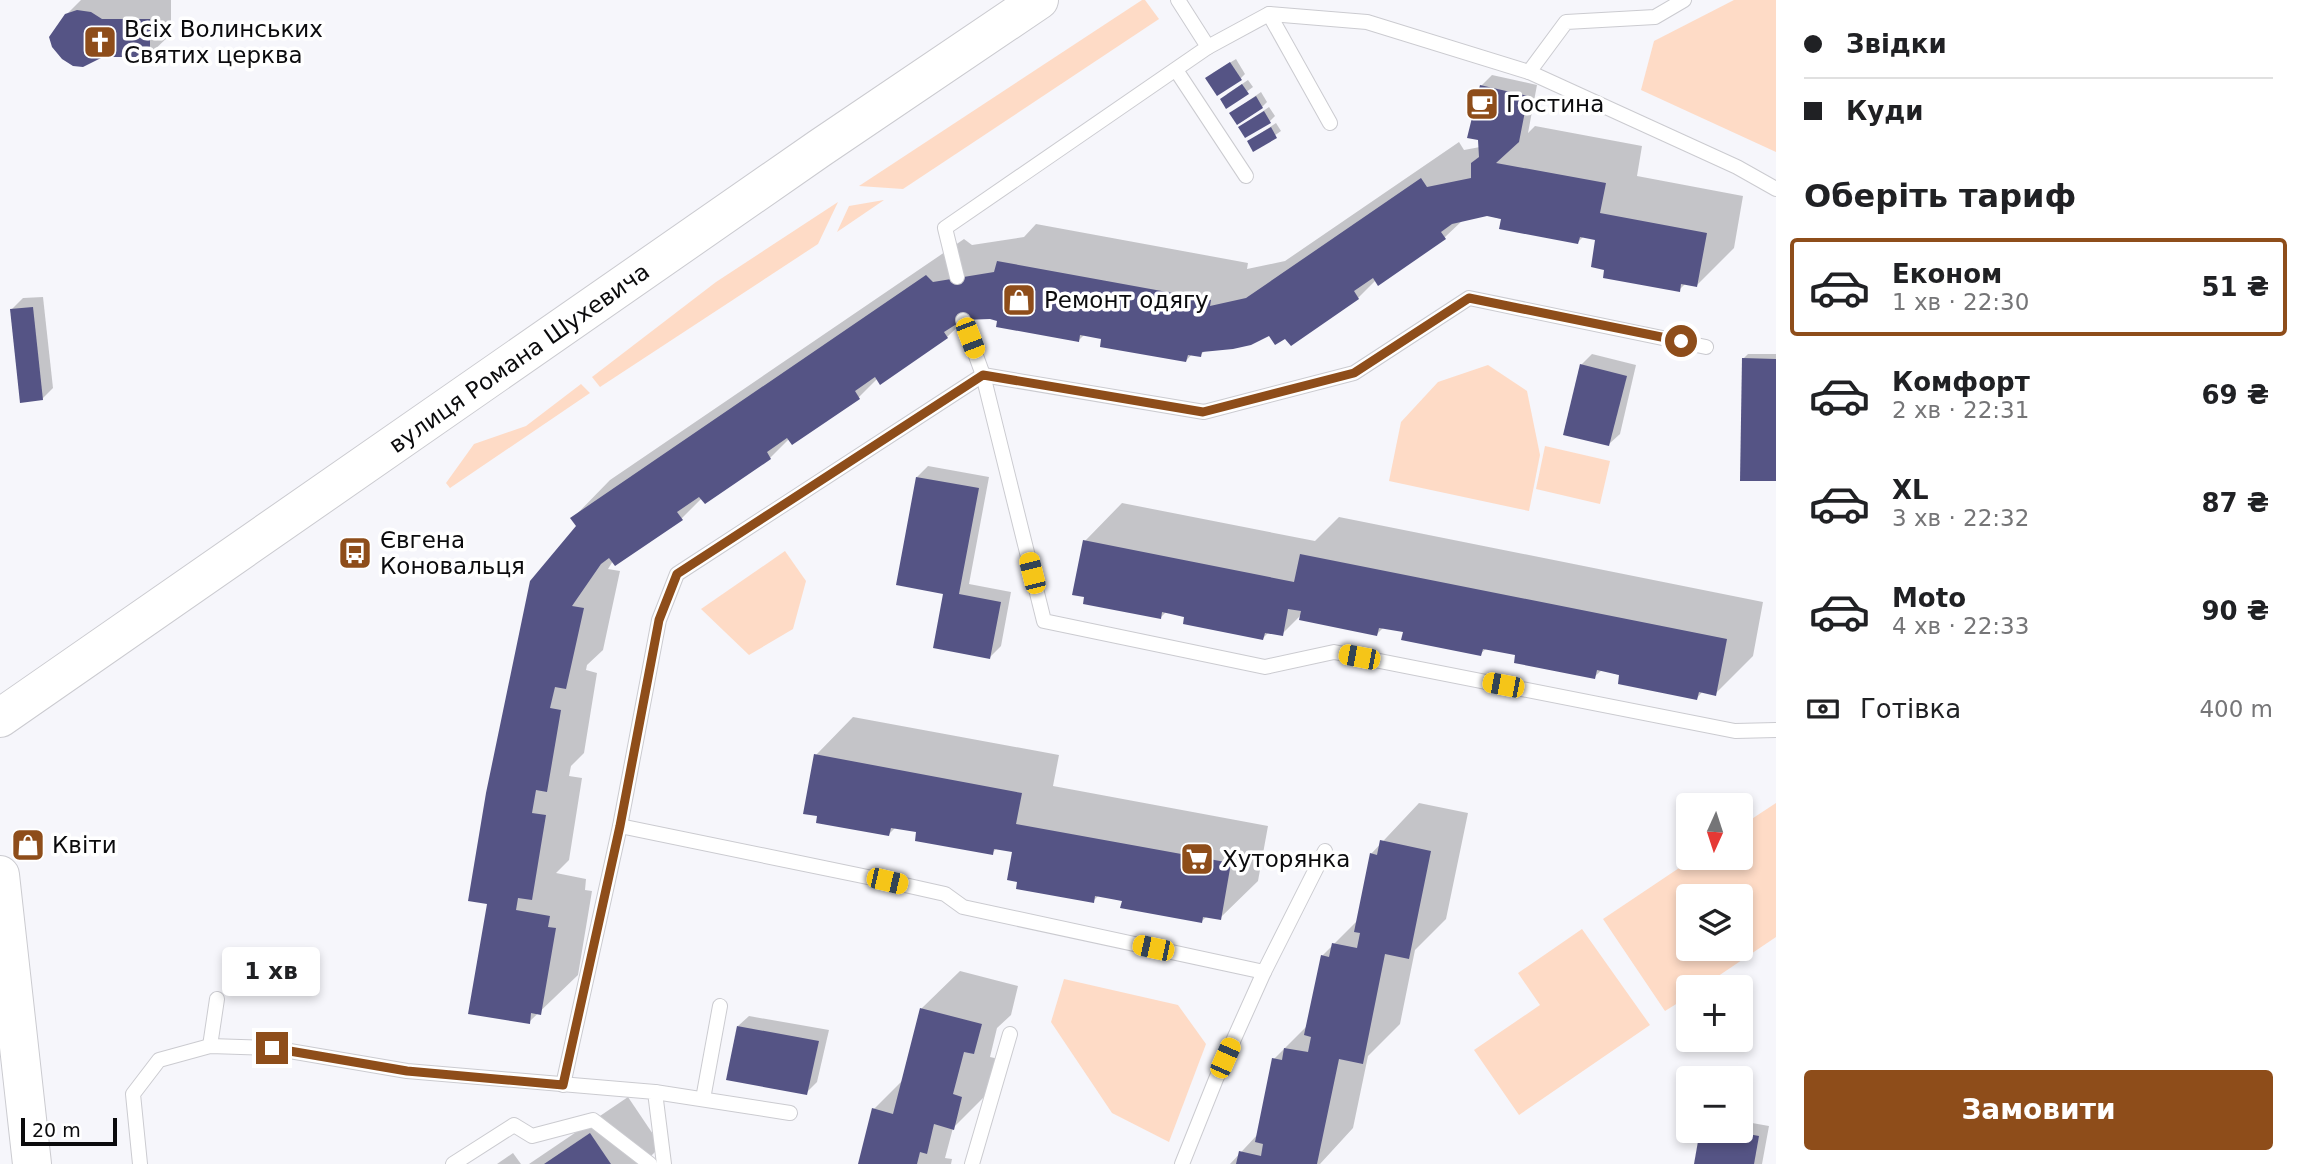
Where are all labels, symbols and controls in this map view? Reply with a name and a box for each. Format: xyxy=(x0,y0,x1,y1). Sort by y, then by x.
place label: Всіх Волинських Святих церква xyxy=(124,16,323,68)
church icon: Всіх Волинських Святих церква xyxy=(81,23,119,61)
text: Звідки xyxy=(1846,29,1947,59)
cafe icon: Гостина xyxy=(1463,85,1501,123)
place label: Гостина xyxy=(1506,91,1604,117)
text: Куди xyxy=(1846,96,1923,126)
text: Оберіть тариф xyxy=(1804,177,2076,215)
icon: car xyxy=(1808,256,1871,319)
street label: вулиця Романа Шухевича xyxy=(384,258,654,458)
text: Економ xyxy=(1892,259,2002,289)
text: 51 ₴ xyxy=(2201,272,2269,302)
shop icon: Ремонт одягу xyxy=(1000,281,1038,319)
place label: Ремонт одягу xyxy=(1044,287,1209,313)
text: 1 хв · 22:30 xyxy=(1892,289,2029,315)
car xyxy=(953,315,988,361)
route start xyxy=(1665,325,1697,357)
icon: car xyxy=(1808,364,1871,427)
text: Комфорт xyxy=(1892,367,2030,397)
text: 69 ₴ xyxy=(2201,380,2269,410)
text: 2 хв · 22:31 xyxy=(1892,397,2029,423)
icon: car xyxy=(1808,472,1871,535)
text: XL xyxy=(1892,475,1929,505)
text: 87 ₴ xyxy=(2201,488,2269,518)
text: 3 хв · 22:32 xyxy=(1892,505,2029,531)
place label: Євгена Коновальця xyxy=(380,527,525,579)
bus stop icon: Євгена Коновальця xyxy=(336,534,374,572)
car xyxy=(1017,550,1048,596)
icon: car xyxy=(1808,580,1871,643)
text: Moto xyxy=(1892,583,1966,613)
text: 90 ₴ xyxy=(2201,596,2269,626)
text: 4 хв · 22:33 xyxy=(1892,613,2029,639)
car xyxy=(1337,643,1382,671)
car xyxy=(1481,671,1526,699)
icon: cash xyxy=(1804,690,1842,728)
text: Готівка xyxy=(1860,694,1961,724)
text: 400 m xyxy=(2199,696,2273,722)
north arrow xyxy=(1676,793,1754,870)
map controls xyxy=(1676,793,1753,1143)
shop icon: Квіти xyxy=(9,826,47,864)
place label: Квіти xyxy=(52,832,117,858)
supermarket icon: Хуторянка xyxy=(1178,840,1216,878)
place label: Хуторянка xyxy=(1222,846,1350,872)
car xyxy=(865,866,910,896)
button: layers xyxy=(1676,884,1753,961)
car xyxy=(1131,933,1176,963)
callout: 1 хв xyxy=(223,946,321,996)
text: 1 хв xyxy=(244,958,298,984)
button: + xyxy=(1676,975,1753,1052)
route end xyxy=(256,1032,288,1064)
car xyxy=(1207,1035,1244,1081)
button: − xyxy=(1676,1066,1753,1143)
button: Замовити xyxy=(1804,1070,2273,1150)
scale bar xyxy=(21,1115,117,1147)
text: 20 m xyxy=(32,1119,81,1141)

